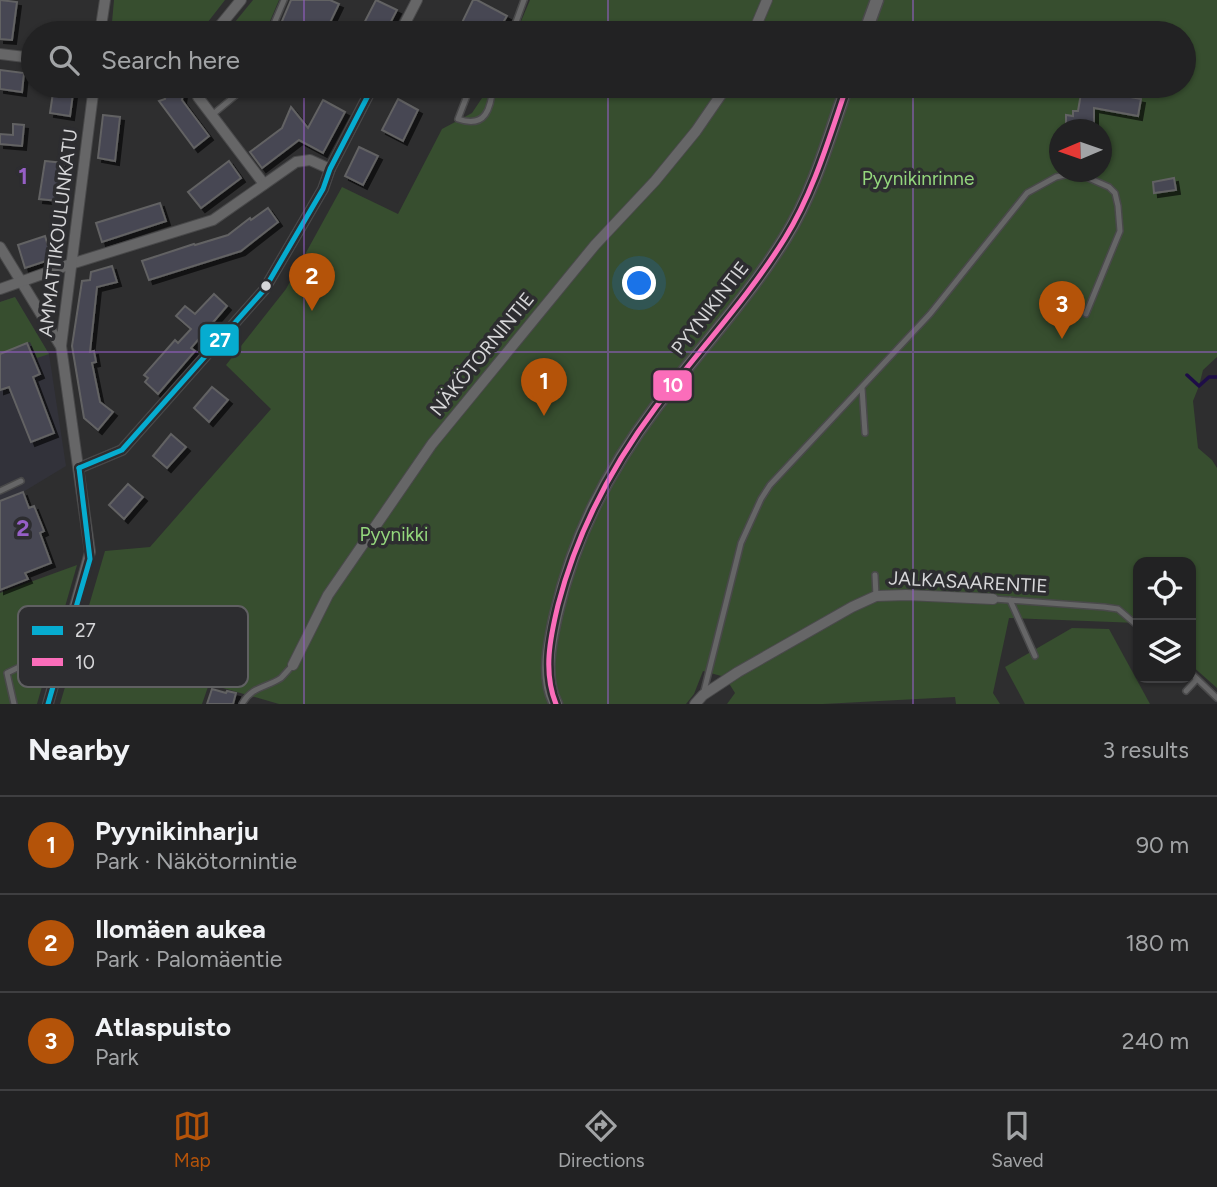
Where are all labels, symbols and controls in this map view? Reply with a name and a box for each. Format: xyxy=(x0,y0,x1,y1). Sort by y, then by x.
search box xyxy=(21,21,1196,98)
icon: search xyxy=(45,41,83,79)
text: Search here xyxy=(101,44,240,76)
north arrow xyxy=(1049,119,1112,182)
street label: AMMATTIKOULUNKATU xyxy=(34,128,82,338)
text: 1 xyxy=(18,162,28,190)
park label: Pyynikinrinne xyxy=(862,167,974,190)
pin: 2 xyxy=(289,253,335,311)
street label: PYYNIKINTIE xyxy=(666,257,754,359)
your location xyxy=(622,266,656,300)
unlabelled marker xyxy=(259,279,273,293)
pin: 3 xyxy=(1039,281,1085,339)
street label: NÄKÖTORNINTIE xyxy=(425,288,539,420)
line badge: 27 xyxy=(199,323,240,357)
text: 27 xyxy=(209,329,231,352)
pin: 1 xyxy=(521,358,567,416)
line badge: 10 xyxy=(652,369,693,402)
text: 10 xyxy=(663,374,683,397)
text: 2 xyxy=(16,514,30,542)
park label: Pyynikki xyxy=(360,523,428,546)
map controls xyxy=(1133,557,1196,683)
button: locate xyxy=(1133,557,1196,620)
street label: JALKASAARENTIE xyxy=(888,566,1048,598)
legend xyxy=(18,606,248,687)
text: 27 xyxy=(75,619,96,642)
button: layers xyxy=(1133,620,1196,683)
text: 10 xyxy=(75,651,95,674)
text: Nearby xyxy=(28,731,130,768)
text: 3 results xyxy=(1102,736,1189,764)
text: Pyynikinharju xyxy=(95,815,259,847)
text: 1 xyxy=(46,831,56,859)
text: 90 m xyxy=(1136,831,1189,859)
text: Park · Näkötornintie xyxy=(95,847,297,875)
text: Ilomäen aukea xyxy=(95,913,266,945)
text: 2 xyxy=(44,929,58,957)
text: 180 m xyxy=(1125,929,1189,957)
text: Park · Palomäentie xyxy=(95,945,282,973)
text: Atlaspuisto xyxy=(95,1011,231,1043)
text: 3 xyxy=(45,1027,57,1055)
text: 240 m xyxy=(1122,1027,1189,1055)
text: Park xyxy=(95,1043,139,1071)
tab: Map xyxy=(173,1107,211,1172)
tab: Directions xyxy=(558,1107,645,1172)
tab: Saved xyxy=(991,1107,1044,1172)

